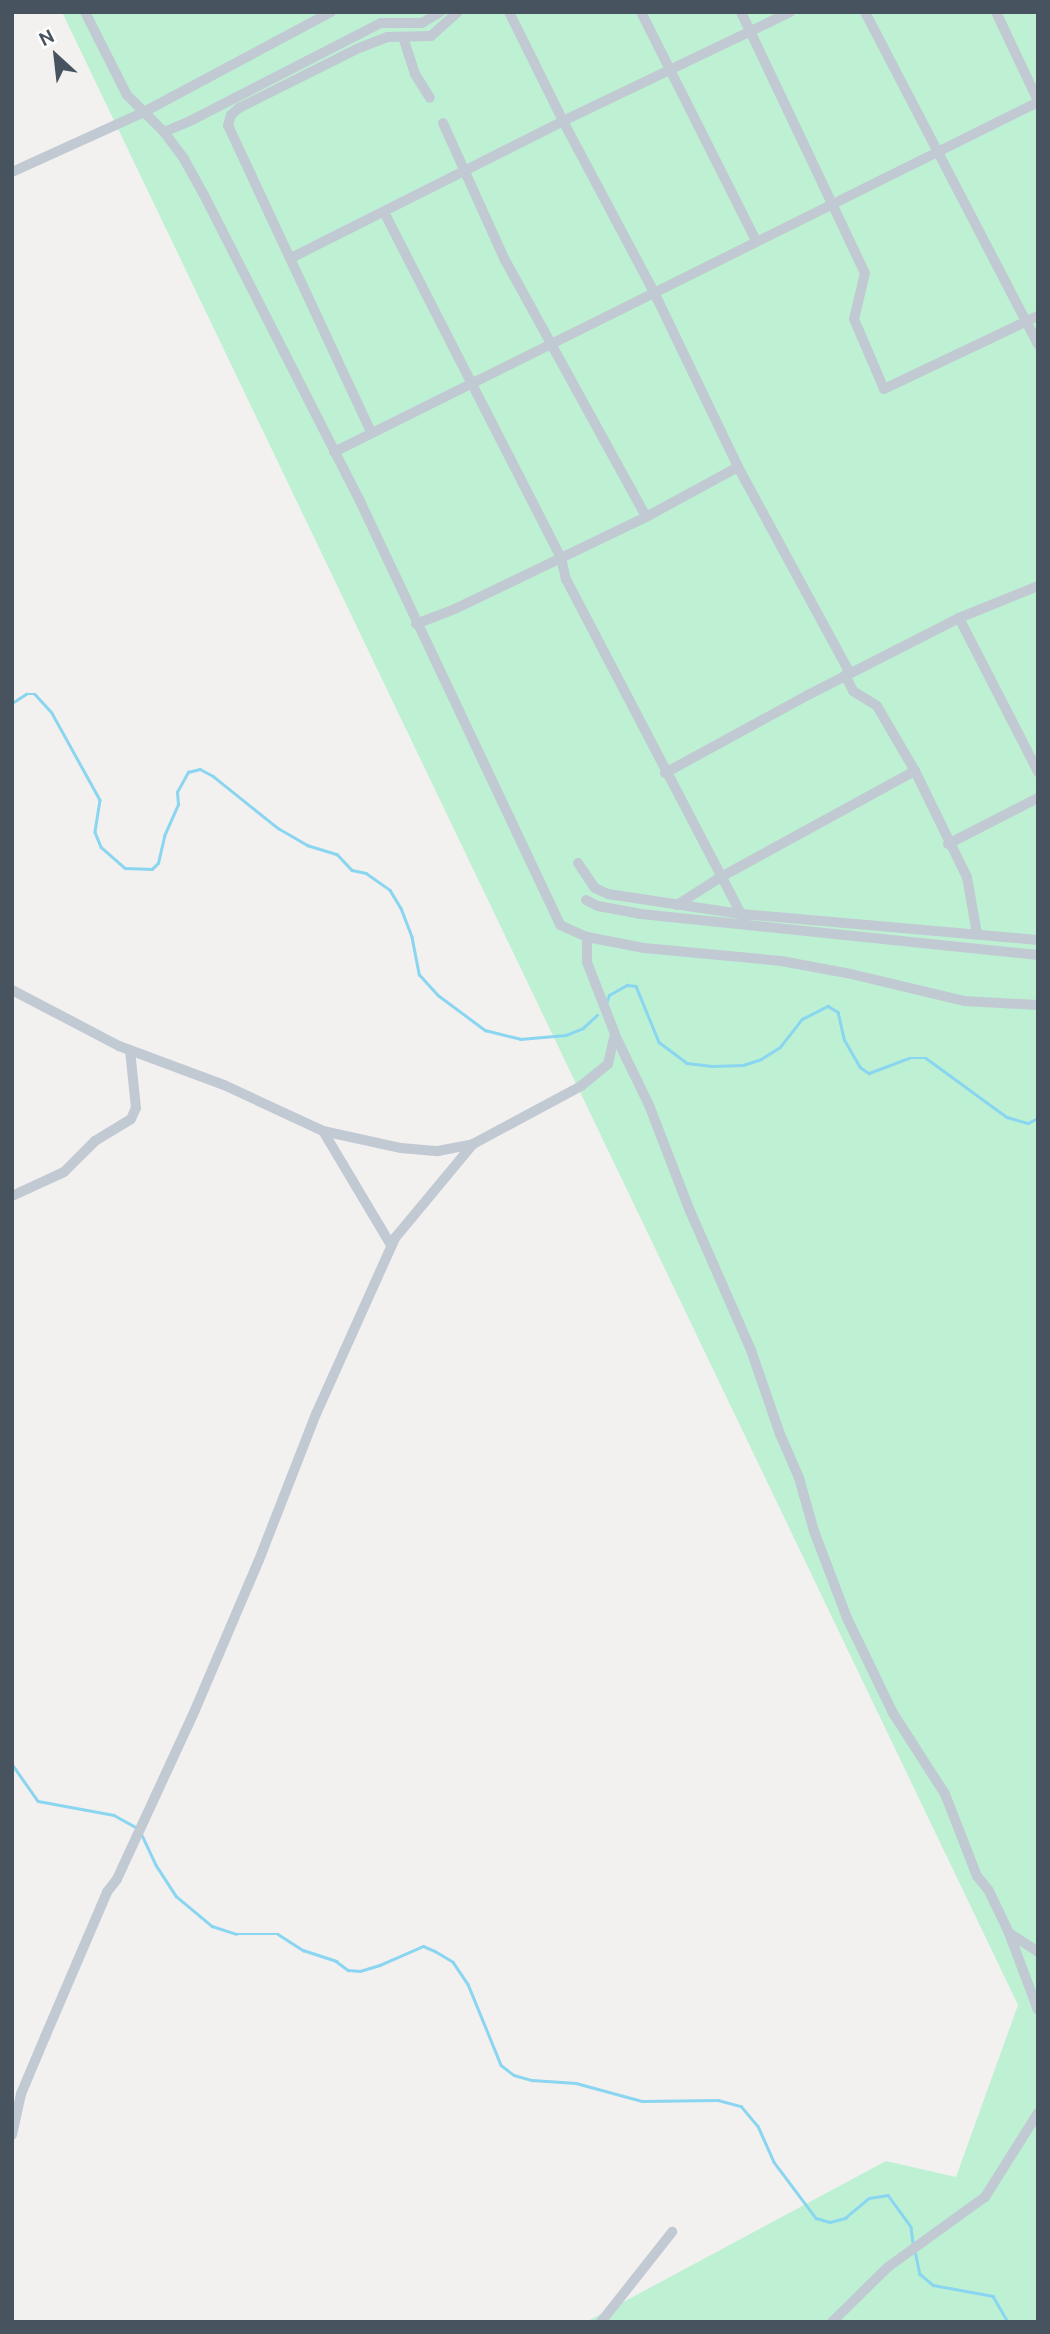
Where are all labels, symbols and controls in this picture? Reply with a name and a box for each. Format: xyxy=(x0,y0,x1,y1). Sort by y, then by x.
north arrow xyxy=(21,21,91,91)
text: N xyxy=(35,24,58,50)

